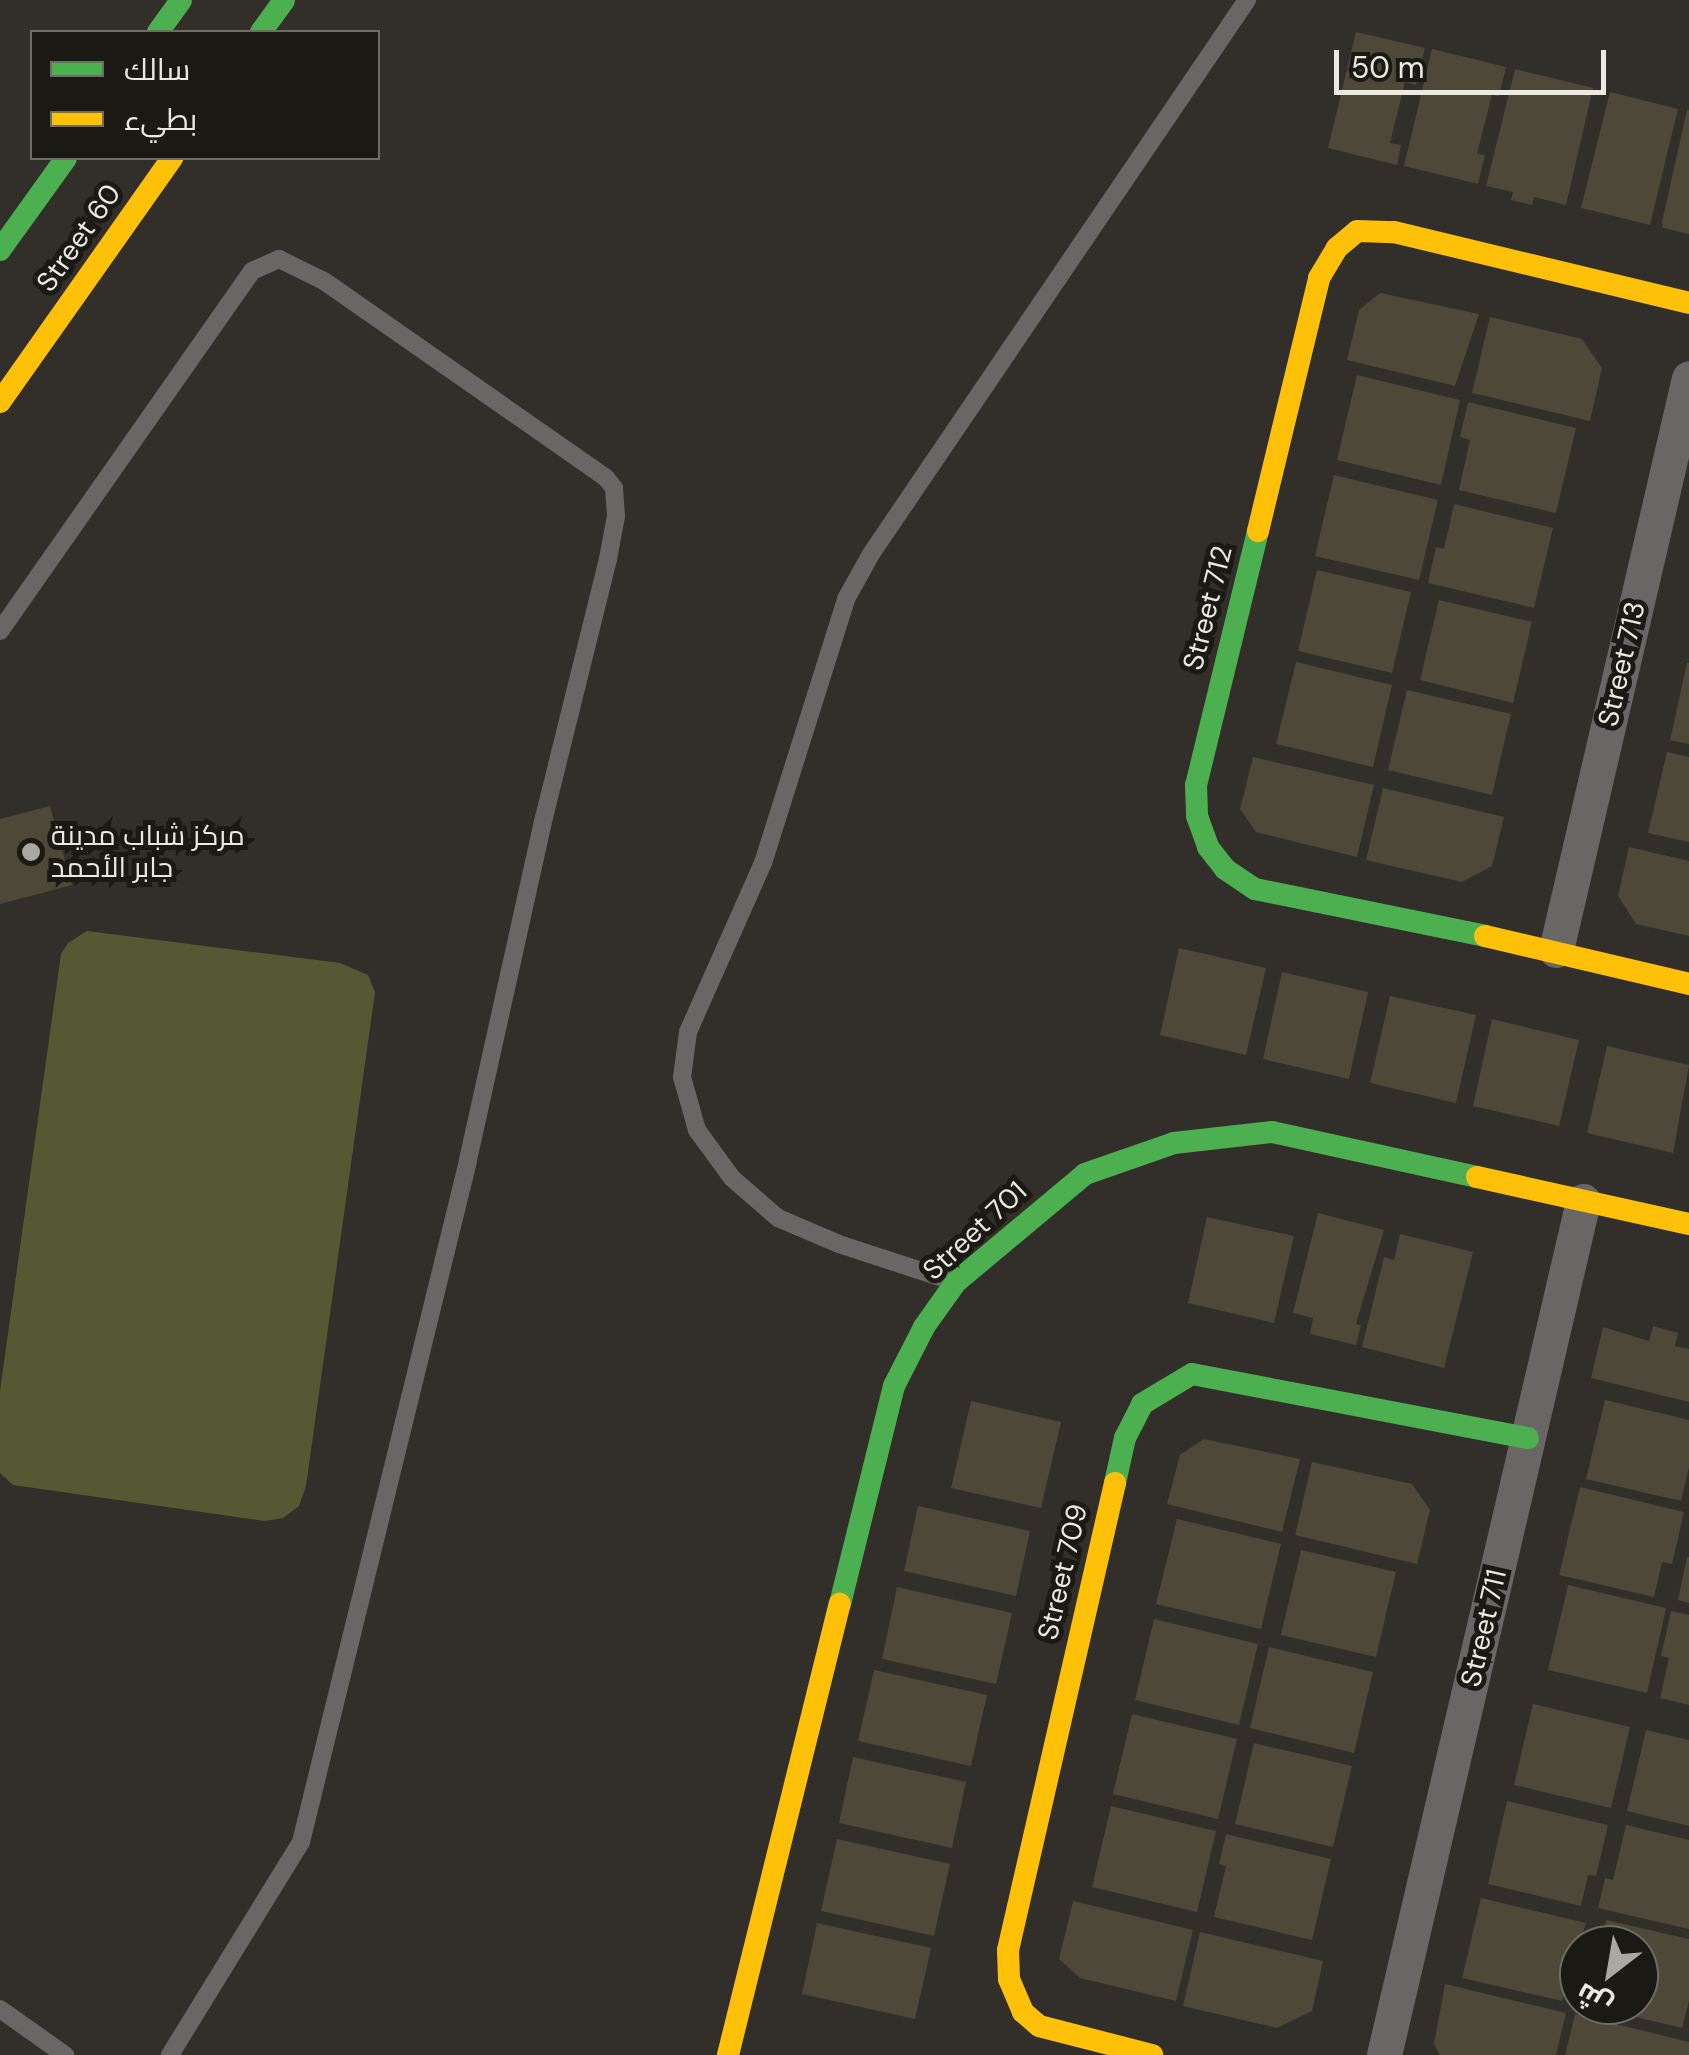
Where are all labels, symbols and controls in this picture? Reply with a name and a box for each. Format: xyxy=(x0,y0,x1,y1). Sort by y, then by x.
legend xyxy=(30,30,380,160)
scale bar xyxy=(1339,30,1612,92)
text: 50 m xyxy=(1351,48,1425,87)
text: سالك xyxy=(124,50,190,89)
text: بطيء xyxy=(124,100,197,139)
street label: Street 60 xyxy=(30,178,128,298)
street label: Street 712 xyxy=(1176,542,1240,674)
street label: Street 713 xyxy=(1591,598,1653,730)
place label: مركز شباب مدينة جابر الأحمد xyxy=(51,819,245,885)
marker: مركز شباب مدينة جابر الأحمد xyxy=(20,841,42,863)
street label: Street 701 xyxy=(916,1175,1034,1287)
street label: Street 709 xyxy=(1031,1501,1095,1643)
street label: Street 711 xyxy=(1454,1566,1514,1690)
north arrow xyxy=(1559,1925,1659,2025)
text: ش xyxy=(1569,1974,1619,2025)

